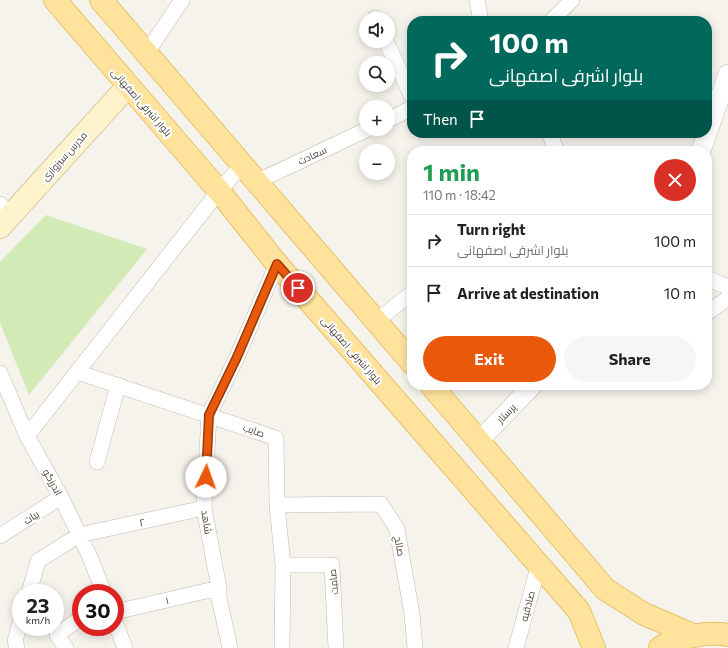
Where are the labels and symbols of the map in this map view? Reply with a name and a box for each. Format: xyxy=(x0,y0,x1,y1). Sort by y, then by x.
street label: بلوار اشرفی اصفهانی xyxy=(109,66,175,139)
street label: مدرس سبزواری xyxy=(39,129,90,184)
street label: سعادت xyxy=(296,143,328,167)
pin xyxy=(281,271,315,305)
street label: بلوار اشرفی اصفهانی xyxy=(319,314,385,387)
street label: پرستار xyxy=(493,401,519,427)
street label: صایب xyxy=(242,421,266,439)
position arrow xyxy=(185,456,227,498)
street label: اندرزگو xyxy=(41,467,65,497)
street label: بیات xyxy=(21,508,41,526)
street label: شاهد xyxy=(199,509,215,535)
street label: ۲ xyxy=(138,516,146,528)
street label: صالح xyxy=(391,535,408,557)
street label: صامت xyxy=(326,569,340,595)
speed limit sign: 30 xyxy=(72,584,124,636)
street label: صادقیه xyxy=(517,590,537,622)
street label: ۱ xyxy=(164,594,170,606)

